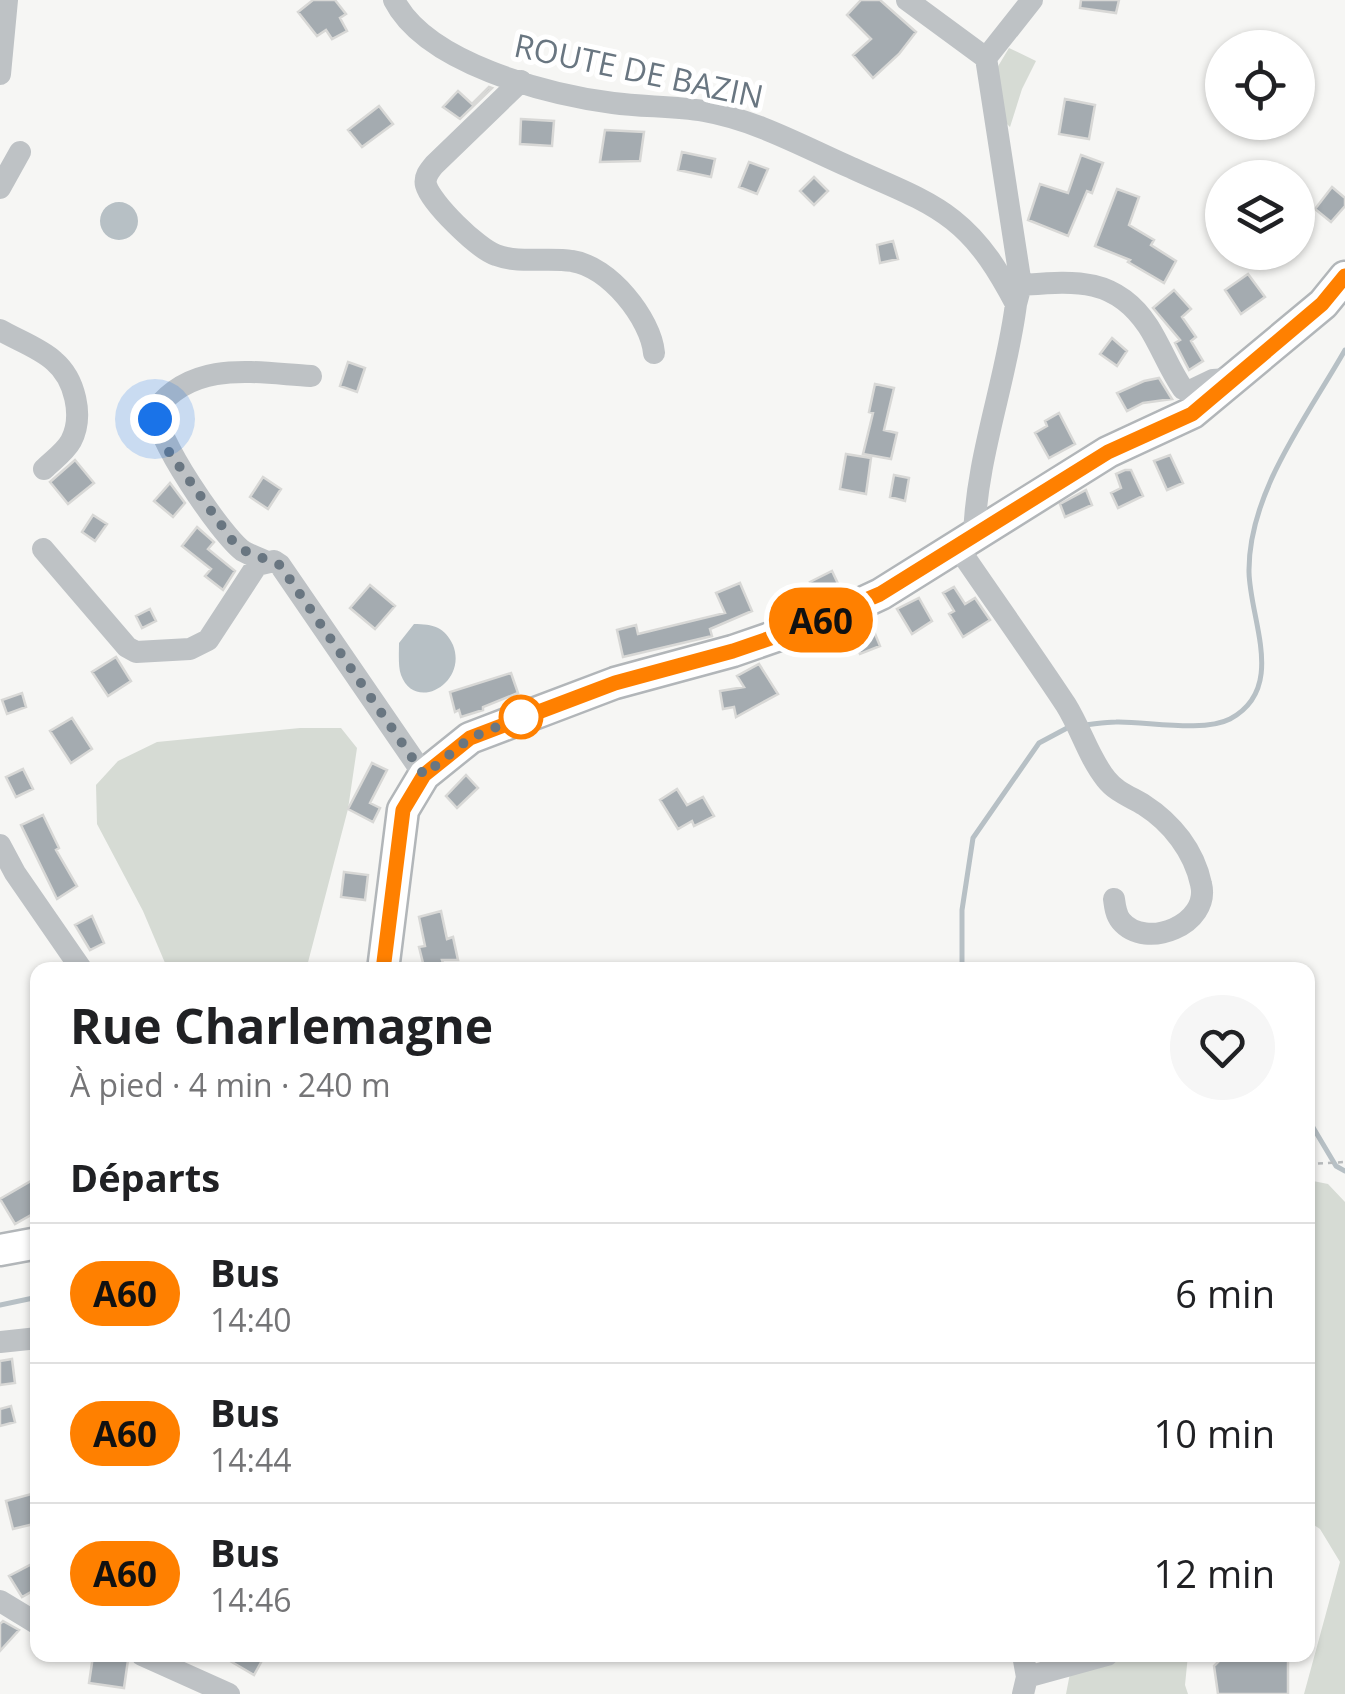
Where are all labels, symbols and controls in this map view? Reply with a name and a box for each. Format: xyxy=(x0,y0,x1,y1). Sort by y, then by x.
street label: ROUTE DE BAZIN xyxy=(511,23,767,117)
map controls xyxy=(1205,30,1315,270)
button: locate xyxy=(1205,30,1315,140)
button: layers xyxy=(1205,160,1315,270)
your location xyxy=(130,394,180,444)
line badge: A60 xyxy=(764,588,878,652)
text: A60 xyxy=(789,597,853,644)
unlabelled marker xyxy=(500,696,542,738)
text: Rue Charlemagne xyxy=(70,993,493,1058)
button: heart xyxy=(1170,995,1275,1100)
text: À pied · 4 min · 240 m xyxy=(70,1063,391,1106)
text: Départs xyxy=(70,1151,220,1203)
text: Bus xyxy=(210,1246,279,1298)
text: 6 min xyxy=(1175,1267,1275,1319)
text: A60 xyxy=(93,1270,157,1317)
text: 14:40 xyxy=(210,1298,292,1341)
text: Bus xyxy=(210,1386,279,1438)
text: 10 min xyxy=(1154,1407,1275,1459)
text: A60 xyxy=(93,1410,157,1457)
text: 14:44 xyxy=(210,1438,292,1481)
text: Bus xyxy=(210,1526,279,1578)
text: 12 min xyxy=(1154,1547,1275,1599)
text: A60 xyxy=(93,1550,157,1597)
text: 14:46 xyxy=(210,1578,292,1621)

